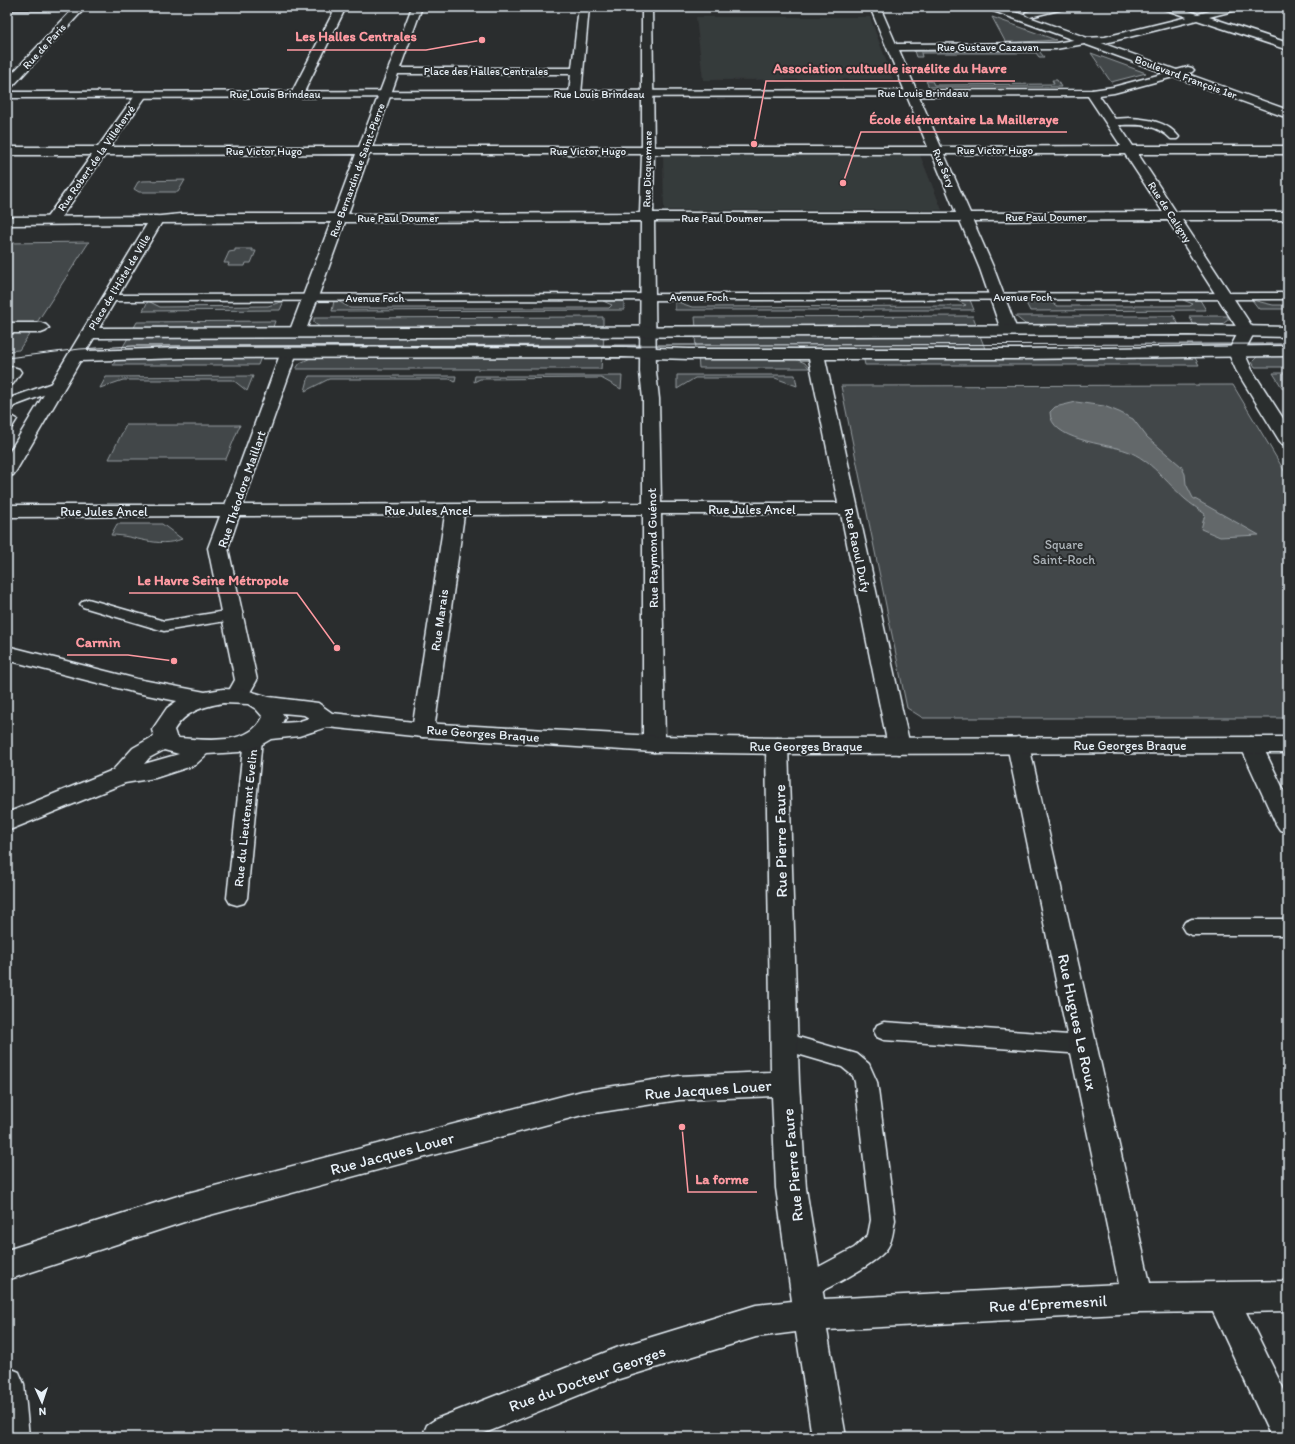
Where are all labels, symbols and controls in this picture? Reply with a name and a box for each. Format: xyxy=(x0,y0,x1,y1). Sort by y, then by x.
street label: Rue de Paris xyxy=(20,21,69,72)
callout: Les Halles Centrales xyxy=(287,24,426,50)
text: Les Halles Centrales xyxy=(295,28,417,45)
street label: Rue Gustave Cazavan xyxy=(937,41,1040,54)
street label: Boulevard François 1er xyxy=(1133,53,1239,102)
callout: Association cultuelle israélite du Havre xyxy=(766,55,1015,81)
text: Association cultuelle israélite du Havre xyxy=(772,60,1007,77)
street label: Place des Halles Centrales xyxy=(424,65,548,78)
street label: Rue Louis Brindeau xyxy=(877,87,969,100)
street label: Rue Louis Brindeau xyxy=(229,88,321,101)
street label: Rue Louis Brindeau xyxy=(553,88,645,101)
street label: Rue Bernardin de Saint-Pierre xyxy=(327,101,388,239)
street label: Rue Robert de la Villehervé xyxy=(55,103,138,214)
callout: École élémentaire La Mailleraye xyxy=(861,106,1067,132)
text: École élémentaire La Mailleraye xyxy=(869,111,1059,128)
street label: Rue Dicquemare xyxy=(640,130,655,208)
street label: Rue Victor Hugo xyxy=(957,144,1034,157)
street label: Rue Victor Hugo xyxy=(226,145,303,158)
street label: Rue Victor Hugo xyxy=(550,145,627,158)
street label: Rue Séry xyxy=(929,147,958,190)
street label: Rue de Caligny xyxy=(1145,179,1194,245)
street label: Rue Paul Doumer xyxy=(1005,211,1087,224)
street label: Rue Paul Doumer xyxy=(357,212,439,225)
street label: Rue Paul Doumer xyxy=(681,212,763,225)
street label: Place de l'Hôtel de Ville xyxy=(86,232,153,333)
street label: Avenue Foch xyxy=(670,291,729,304)
street label: Avenue Foch xyxy=(994,291,1053,304)
street label: Avenue Foch xyxy=(346,292,405,305)
street label: Rue Théodore Maillart xyxy=(214,428,269,550)
street label: Rue Raymond Guénot xyxy=(644,488,661,608)
street label: Rue Jules Ancel xyxy=(708,502,796,517)
street label: Rue Jules Ancel xyxy=(384,503,472,518)
street label: Rue Jules Ancel xyxy=(60,504,148,519)
street label: Rue Raoul Dufy xyxy=(841,506,874,594)
park label: Square Saint-Roch xyxy=(1033,537,1095,567)
callout: Le Havre Seine Métropole xyxy=(129,567,297,593)
text: Le Havre Seine Métropole xyxy=(137,572,289,589)
street label: Rue Marais xyxy=(428,588,451,652)
callout: Carmin xyxy=(67,629,128,655)
text: Carmin xyxy=(76,634,120,651)
street label: Rue Georges Braque xyxy=(426,722,540,745)
street label: Rue Georges Braque xyxy=(1073,738,1187,753)
street label: Rue Georges Braque xyxy=(749,739,863,754)
street label: Rue du Lieutenant Evelin xyxy=(231,748,260,888)
street label: Rue Pierre Faure xyxy=(770,784,791,898)
street label: Rue Hugues Le Roux xyxy=(1054,952,1101,1092)
street label: Rue Jacques Louer xyxy=(644,1076,773,1103)
street label: Rue Pierre Faure xyxy=(778,1108,807,1222)
street label: Rue Jacques Louer xyxy=(328,1128,457,1179)
callout: La forme xyxy=(688,1166,757,1192)
text: La forme xyxy=(695,1171,749,1188)
street label: Rue d'Epremesnil xyxy=(989,1291,1108,1316)
street label: Rue du Docteur Georges xyxy=(506,1341,668,1416)
north arrow xyxy=(22,1382,62,1422)
text: N xyxy=(38,1405,47,1418)

